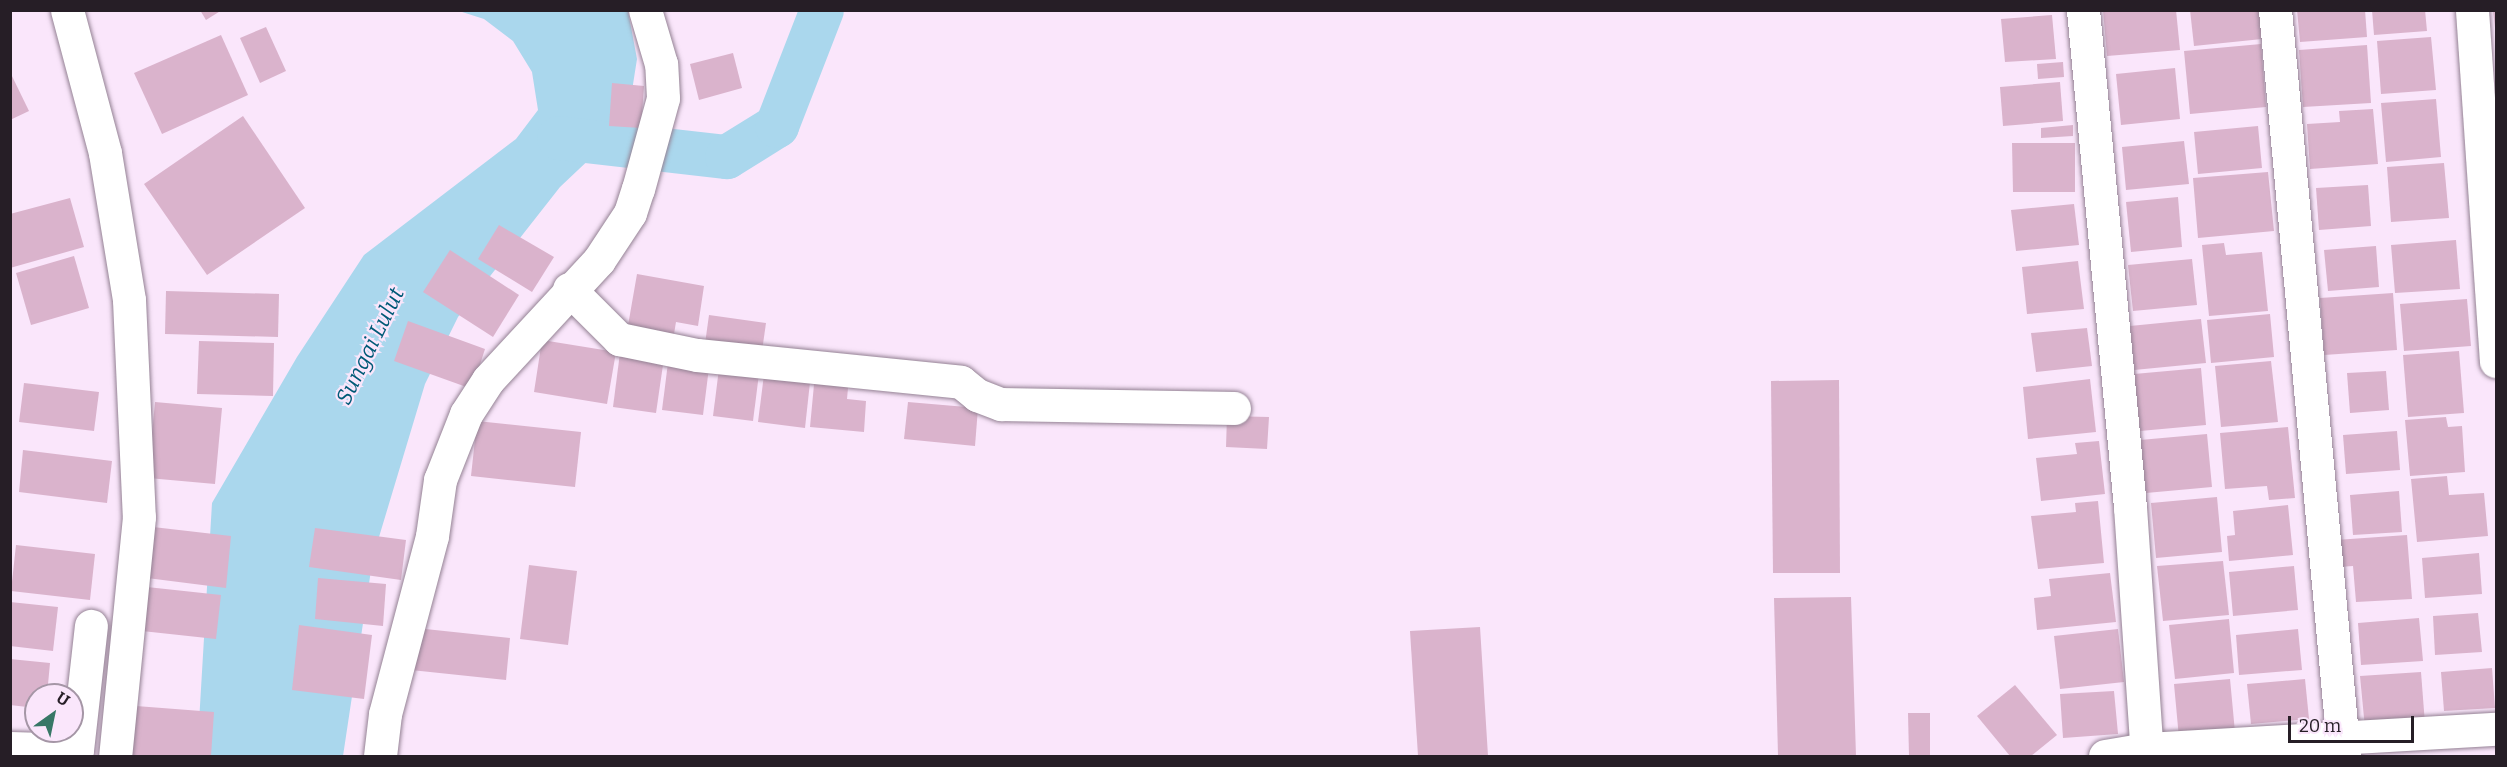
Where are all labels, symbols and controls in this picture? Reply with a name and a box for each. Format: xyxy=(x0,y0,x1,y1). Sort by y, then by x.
water label: Sungai Lulut xyxy=(330,283,410,409)
north arrow xyxy=(24,683,84,743)
text: U xyxy=(53,688,73,710)
scale bar xyxy=(2291,704,2417,742)
text: 20 m xyxy=(2299,715,2341,737)

